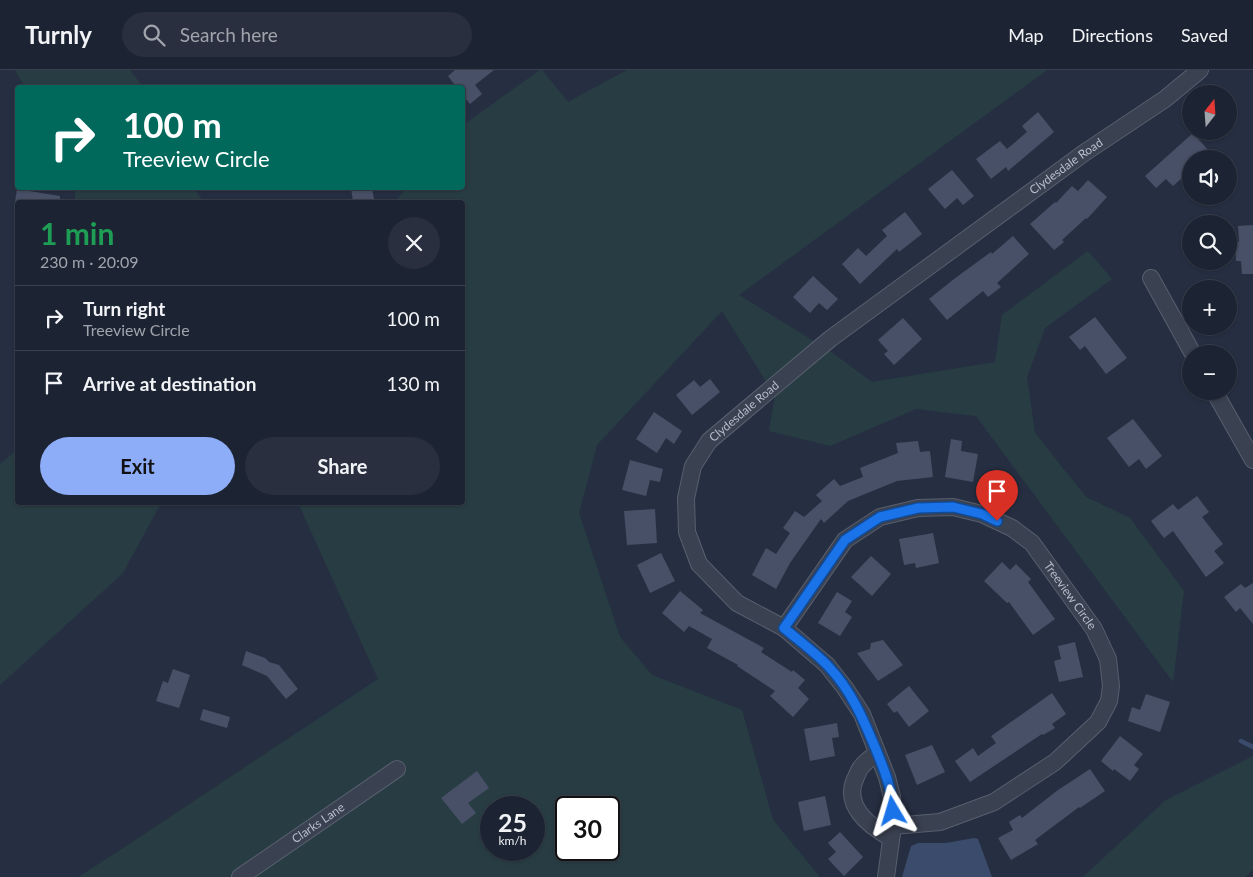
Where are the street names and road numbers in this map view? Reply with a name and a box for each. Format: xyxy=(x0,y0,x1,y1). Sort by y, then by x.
street label: Clydesdale Road xyxy=(1026,135,1105,197)
street label: Clydesdale Road xyxy=(706,377,782,445)
street label: Treeview Circle xyxy=(1041,559,1100,632)
street label: Clarks Lane xyxy=(289,799,347,846)

